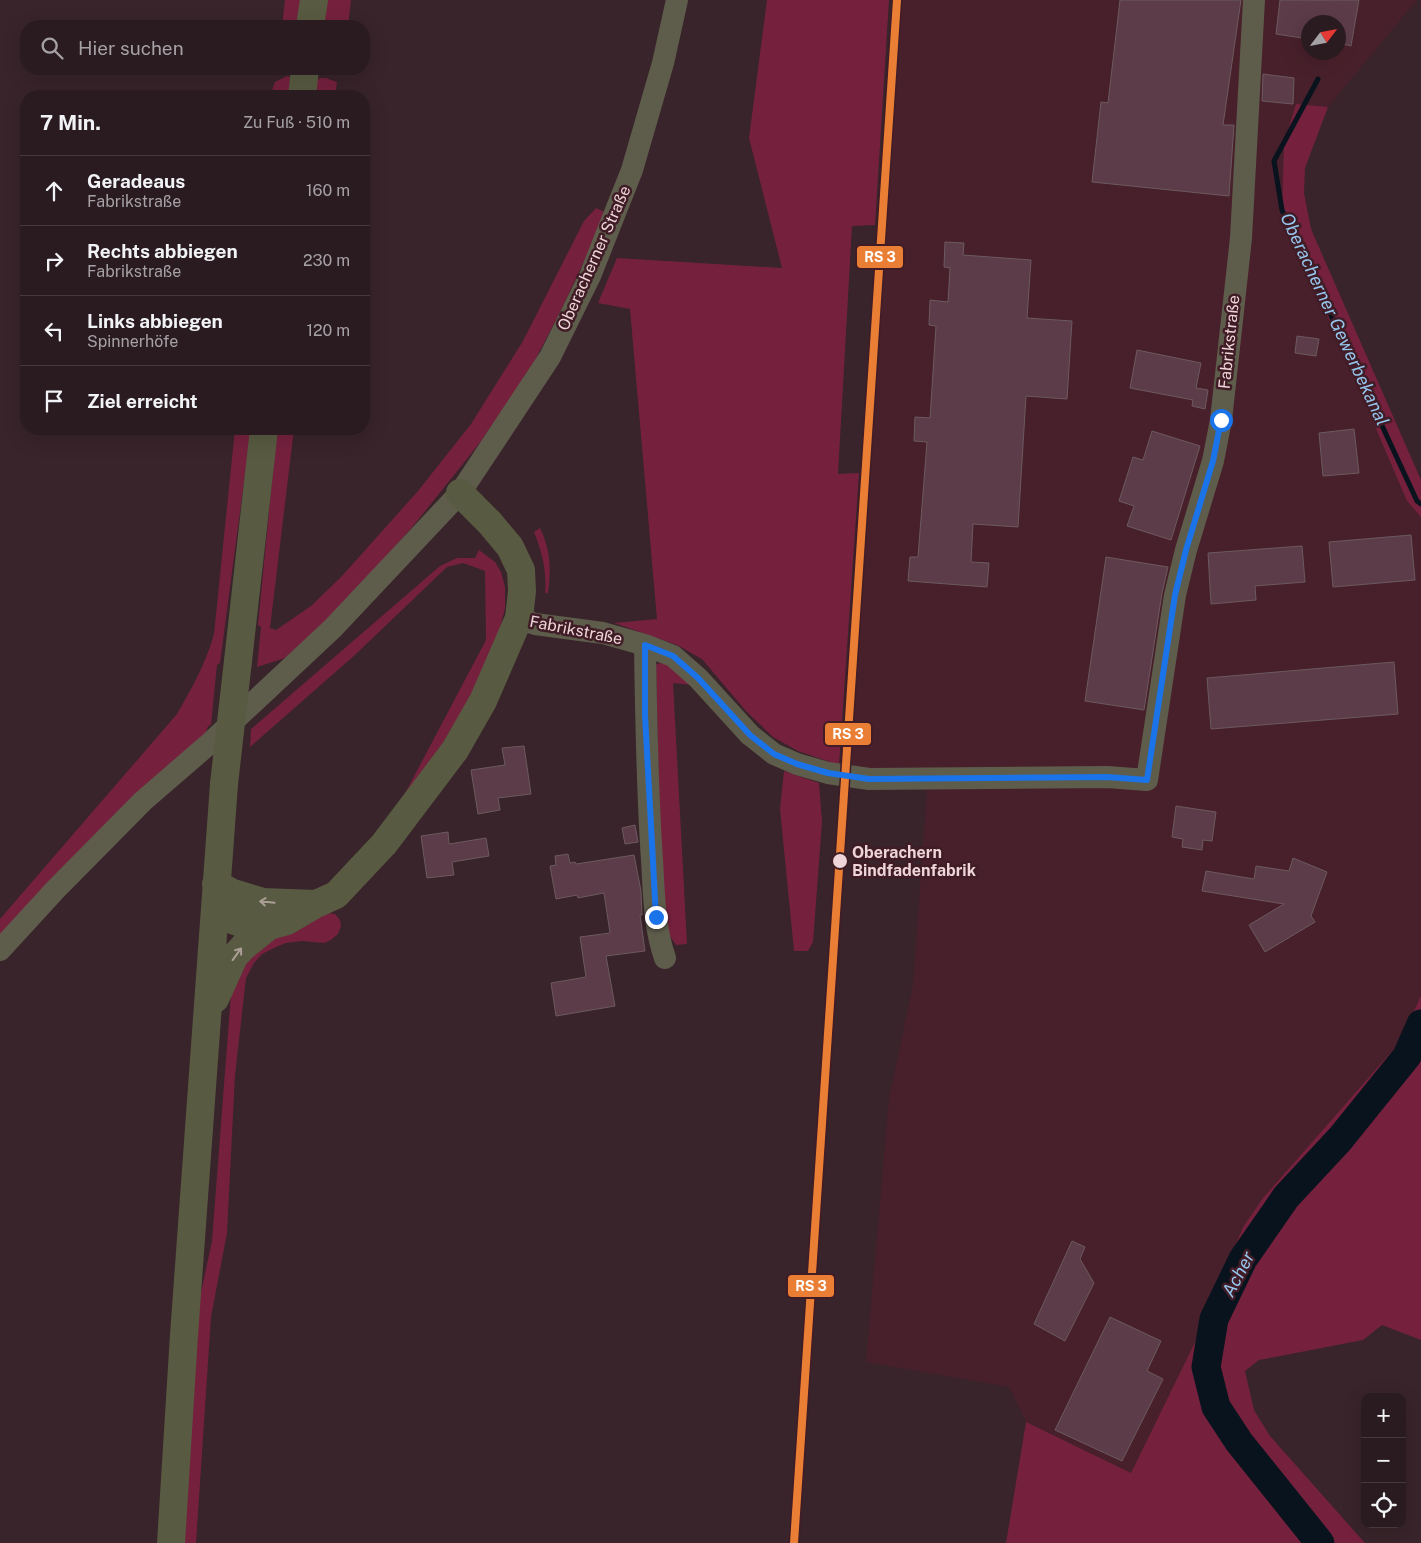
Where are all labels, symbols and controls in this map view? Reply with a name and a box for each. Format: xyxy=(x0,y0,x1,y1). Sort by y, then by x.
north arrow xyxy=(1301,15,1346,60)
search box xyxy=(20,20,370,75)
icon: search xyxy=(38,34,66,62)
text: Hier suchen xyxy=(78,37,184,59)
text: 7 Min. xyxy=(40,110,101,135)
text: Zu Fuß · 510 m xyxy=(243,113,350,132)
text: Geradeaus xyxy=(87,170,185,192)
icon: ahead xyxy=(40,177,68,205)
text: 160 m xyxy=(306,181,350,200)
street label: Oberacherner Straße xyxy=(553,183,635,333)
text: Fabrikstraße xyxy=(87,192,181,211)
water label: Oberacherner Gewerbekanal xyxy=(1276,209,1394,429)
text: Rechts abbiegen xyxy=(87,240,238,262)
line badge: RS 3 xyxy=(856,245,904,269)
icon: right xyxy=(40,247,68,275)
text: RS 3 xyxy=(864,249,896,265)
text: 230 m xyxy=(303,251,350,270)
text: Fabrikstraße xyxy=(87,262,181,281)
street label: Fabrikstraße xyxy=(1215,294,1243,390)
text: Links abbiegen xyxy=(87,310,223,332)
icon: left xyxy=(40,317,68,345)
text: 120 m xyxy=(306,321,350,340)
text: Spinnerhöfe xyxy=(87,332,178,351)
icon: arrive xyxy=(40,387,68,415)
text: Ziel erreicht xyxy=(87,390,198,412)
route start xyxy=(1210,409,1233,432)
street label: Fabrikstraße xyxy=(528,612,624,648)
line badge: RS 3 xyxy=(824,722,872,746)
text: RS 3 xyxy=(832,726,864,742)
place label: Oberachern Bindfadenfabrik xyxy=(852,843,976,880)
marker: Oberachern Bindfadenfabrik xyxy=(831,852,849,870)
one-way arrow xyxy=(260,897,276,907)
route end xyxy=(645,906,668,929)
one-way arrow xyxy=(232,948,243,961)
water label: Acher xyxy=(1217,1248,1259,1300)
line badge: RS 3 xyxy=(787,1274,835,1298)
text: RS 3 xyxy=(795,1278,827,1294)
map controls xyxy=(1361,1393,1406,1528)
button: + xyxy=(1361,1393,1406,1438)
button: − xyxy=(1361,1438,1406,1483)
button: locate xyxy=(1361,1483,1406,1528)

